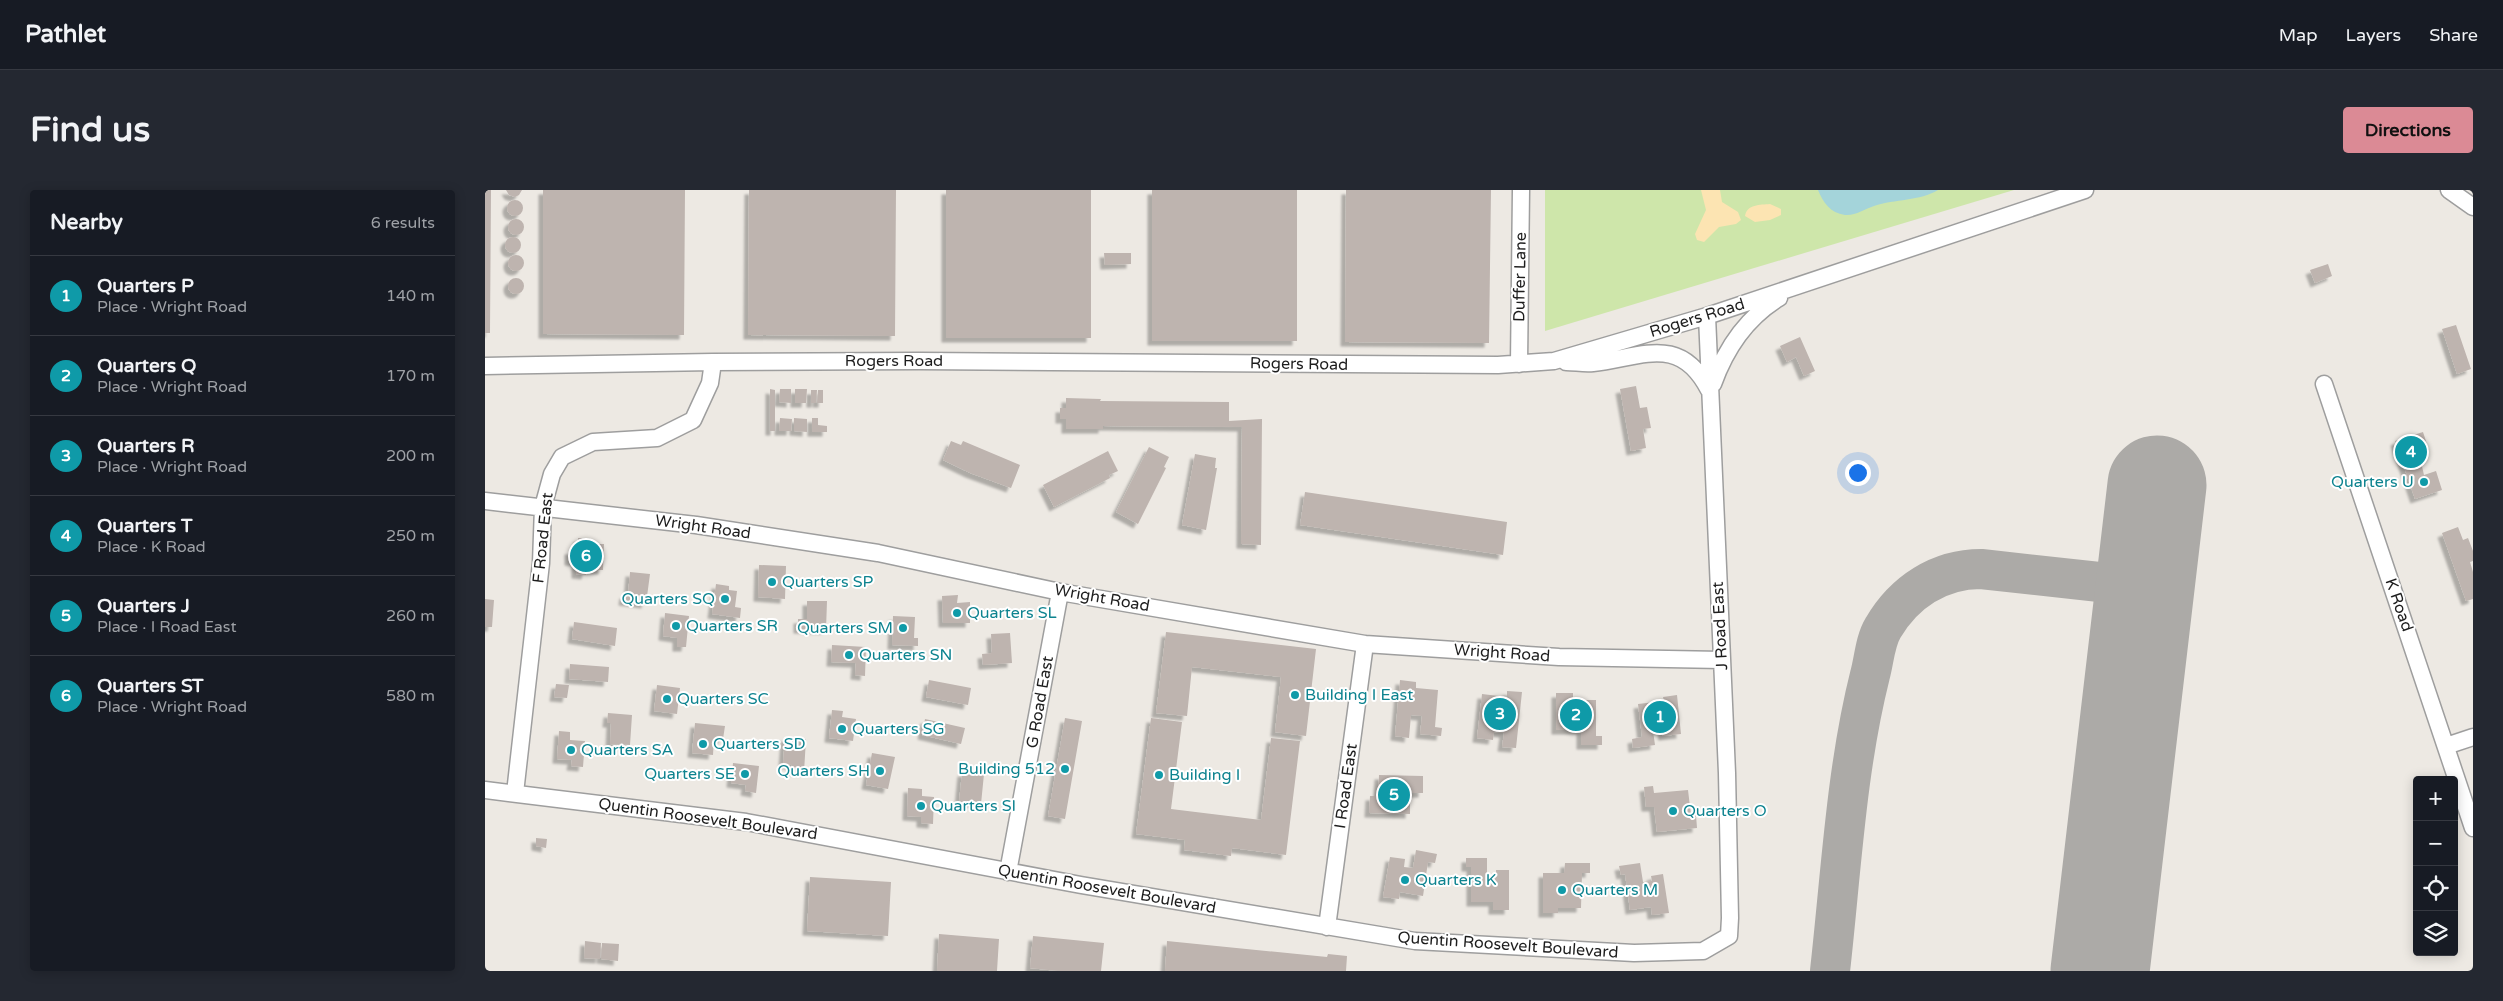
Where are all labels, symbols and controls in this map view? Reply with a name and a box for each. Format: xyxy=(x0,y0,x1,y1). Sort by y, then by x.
text: Pathlet xyxy=(25,20,106,49)
text: Map xyxy=(2279,24,2318,46)
text: Layers xyxy=(2346,24,2401,46)
text: Share xyxy=(2429,24,2478,46)
button: Directions xyxy=(2343,107,2473,153)
text: Find us xyxy=(30,109,150,151)
text: Nearby xyxy=(50,210,123,235)
text: 6 results xyxy=(371,213,435,233)
street label: Duffer Lane xyxy=(1509,232,1531,322)
text: Quarters P xyxy=(97,275,194,297)
text: 1 xyxy=(61,286,71,306)
text: 140 m xyxy=(386,286,435,306)
street label: Rogers Road xyxy=(1647,294,1747,342)
text: Place · Wright Road xyxy=(97,297,247,317)
street label: Rogers Road xyxy=(845,351,943,371)
street label: Rogers Road xyxy=(1250,353,1348,375)
text: Quarters Q xyxy=(97,355,196,377)
text: 2 xyxy=(61,366,71,386)
text: 170 m xyxy=(386,366,435,386)
text: Place · Wright Road xyxy=(97,377,247,397)
pin: 4 xyxy=(2395,433,2427,471)
text: Quarters R xyxy=(97,435,195,457)
text: 3 xyxy=(61,446,71,466)
text: 200 m xyxy=(386,446,435,466)
text: Place · Wright Road xyxy=(97,457,247,477)
your location xyxy=(1845,460,1871,486)
place label: Quarters U xyxy=(2331,472,2414,492)
marker: Quarters U xyxy=(2418,476,2430,488)
street label: F Road East xyxy=(528,492,558,584)
street label: Wright Road xyxy=(654,510,752,544)
text: Quarters T xyxy=(97,515,193,537)
text: 4 xyxy=(61,526,71,546)
text: 250 m xyxy=(386,526,435,546)
text: Place · K Road xyxy=(97,537,206,557)
pin: 6 xyxy=(570,537,602,575)
place label: Quarters SP xyxy=(782,572,874,592)
marker: Quarters SP xyxy=(766,576,778,588)
street label: K Road xyxy=(2381,576,2417,634)
street label: Wright Road xyxy=(1053,580,1151,616)
street label: J Road East xyxy=(1708,581,1732,671)
place label: Quarters SQ xyxy=(621,589,715,609)
marker: Quarters SQ xyxy=(719,593,731,605)
text: Quarters J xyxy=(97,595,190,617)
place label: Quarters SL xyxy=(967,603,1057,623)
text: 5 xyxy=(61,606,71,626)
text: 260 m xyxy=(386,606,435,626)
marker: Quarters SL xyxy=(951,607,963,619)
place label: Quarters SR xyxy=(686,616,778,636)
text: Place · I Road East xyxy=(97,617,237,637)
place label: Quarters SM xyxy=(797,618,893,638)
marker: Quarters SR xyxy=(670,620,682,632)
marker: Quarters SM xyxy=(897,622,909,634)
street label: Wright Road xyxy=(1453,640,1551,666)
place label: Quarters SN xyxy=(859,645,952,665)
marker: Quarters SN xyxy=(843,649,855,661)
street label: G Road East xyxy=(1022,654,1058,750)
text: Quarters ST xyxy=(97,675,204,697)
place label: Building I East xyxy=(1305,685,1413,705)
text: 6 xyxy=(61,686,71,706)
text: 580 m xyxy=(386,686,435,706)
place label: Quarters SC xyxy=(677,689,769,709)
marker: Building I East xyxy=(1289,689,1301,701)
marker: Quarters SC xyxy=(661,693,673,705)
pin: 3 xyxy=(1484,695,1516,733)
pin: 2 xyxy=(1560,696,1592,734)
text: Place · Wright Road xyxy=(97,697,247,717)
pin: 1 xyxy=(1644,698,1676,736)
place label: Quarters SG xyxy=(852,719,945,739)
marker: Quarters SG xyxy=(836,723,848,735)
place label: Quarters SD xyxy=(713,734,806,754)
marker: Quarters SD xyxy=(697,738,709,750)
place label: Quarters SA xyxy=(581,740,674,760)
street label: I Road East xyxy=(1330,742,1362,830)
marker: Quarters SA xyxy=(565,744,577,756)
place label: Building 512 xyxy=(958,759,1055,779)
place label: Quarters SH xyxy=(777,761,870,781)
marker: Building 512 xyxy=(1059,763,1071,775)
place label: Quarters SE xyxy=(644,764,735,784)
marker: Quarters SH xyxy=(874,765,886,777)
place label: Building I xyxy=(1169,765,1240,785)
marker: Quarters SE xyxy=(739,768,751,780)
marker: Building I xyxy=(1153,769,1165,781)
pin: 5 xyxy=(1378,776,1410,814)
map controls xyxy=(2413,776,2458,956)
button: + xyxy=(2413,776,2458,821)
street label: Quentin Roosevelt Boulevard xyxy=(597,794,819,844)
place label: Quarters SI xyxy=(931,796,1016,816)
marker: Quarters SI xyxy=(915,800,927,812)
place label: Quarters O xyxy=(1683,801,1767,821)
marker: Quarters O xyxy=(1667,805,1679,817)
button: − xyxy=(2413,821,2458,866)
street label: Quentin Roosevelt Boulevard xyxy=(996,860,1218,918)
button: locate xyxy=(2413,866,2458,911)
place label: Quarters K xyxy=(1415,870,1497,890)
marker: Quarters K xyxy=(1399,874,1411,886)
place label: Quarters M xyxy=(1572,880,1658,900)
marker: Quarters M xyxy=(1556,884,1568,896)
button: layers xyxy=(2413,911,2458,956)
street label: Quentin Roosevelt Boulevard xyxy=(1397,927,1619,963)

